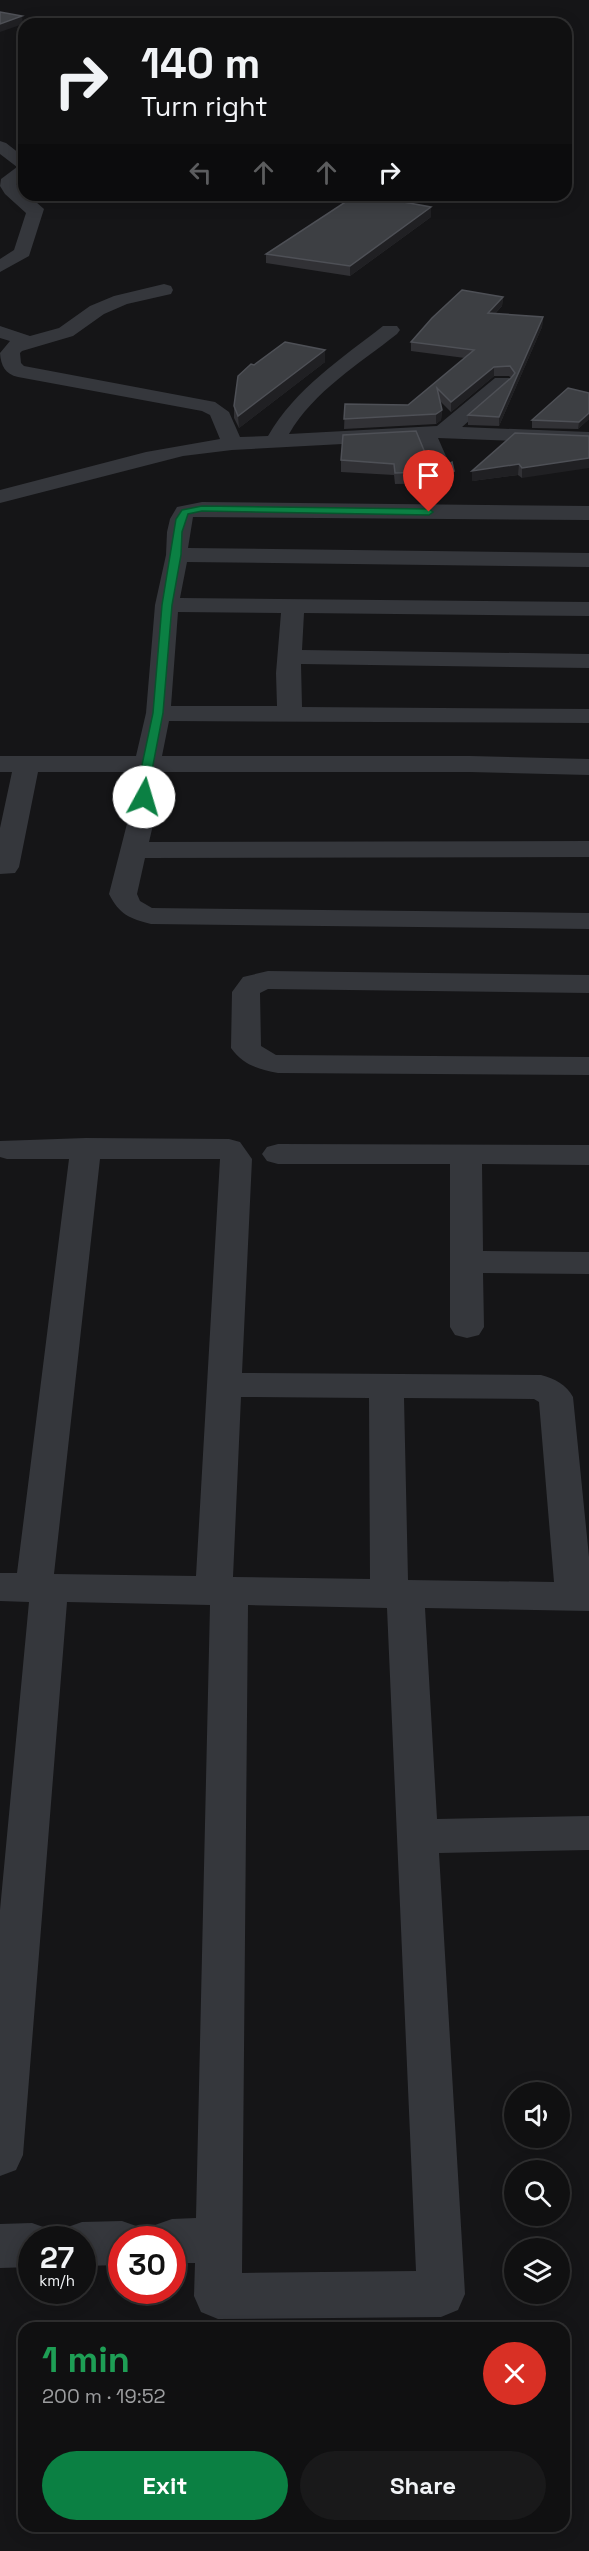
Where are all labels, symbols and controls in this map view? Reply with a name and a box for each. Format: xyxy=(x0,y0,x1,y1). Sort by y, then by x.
text: 140 m xyxy=(141,37,260,90)
icon: right xyxy=(42,42,120,120)
text: Turn right xyxy=(141,89,268,124)
icon: left xyxy=(184,156,217,189)
icon: ahead xyxy=(247,156,280,189)
icon: ahead xyxy=(310,156,343,189)
icon: right xyxy=(373,156,406,189)
pin xyxy=(403,450,454,512)
icon: arrive xyxy=(412,459,445,492)
position arrow xyxy=(112,765,176,829)
map controls xyxy=(504,2082,570,2304)
button: sound xyxy=(504,2082,570,2148)
button: search xyxy=(504,2160,570,2226)
speed limit sign: 30 xyxy=(108,2226,186,2304)
text: 27 xyxy=(40,2238,74,2277)
button: layers xyxy=(504,2238,570,2304)
text: km/h xyxy=(39,2271,75,2290)
text: 1 min xyxy=(42,2337,130,2383)
button: close xyxy=(483,2342,546,2405)
text: 200 m · 19:52 xyxy=(42,2383,166,2409)
button: Exit xyxy=(42,2451,288,2520)
button: Share xyxy=(300,2451,546,2520)

